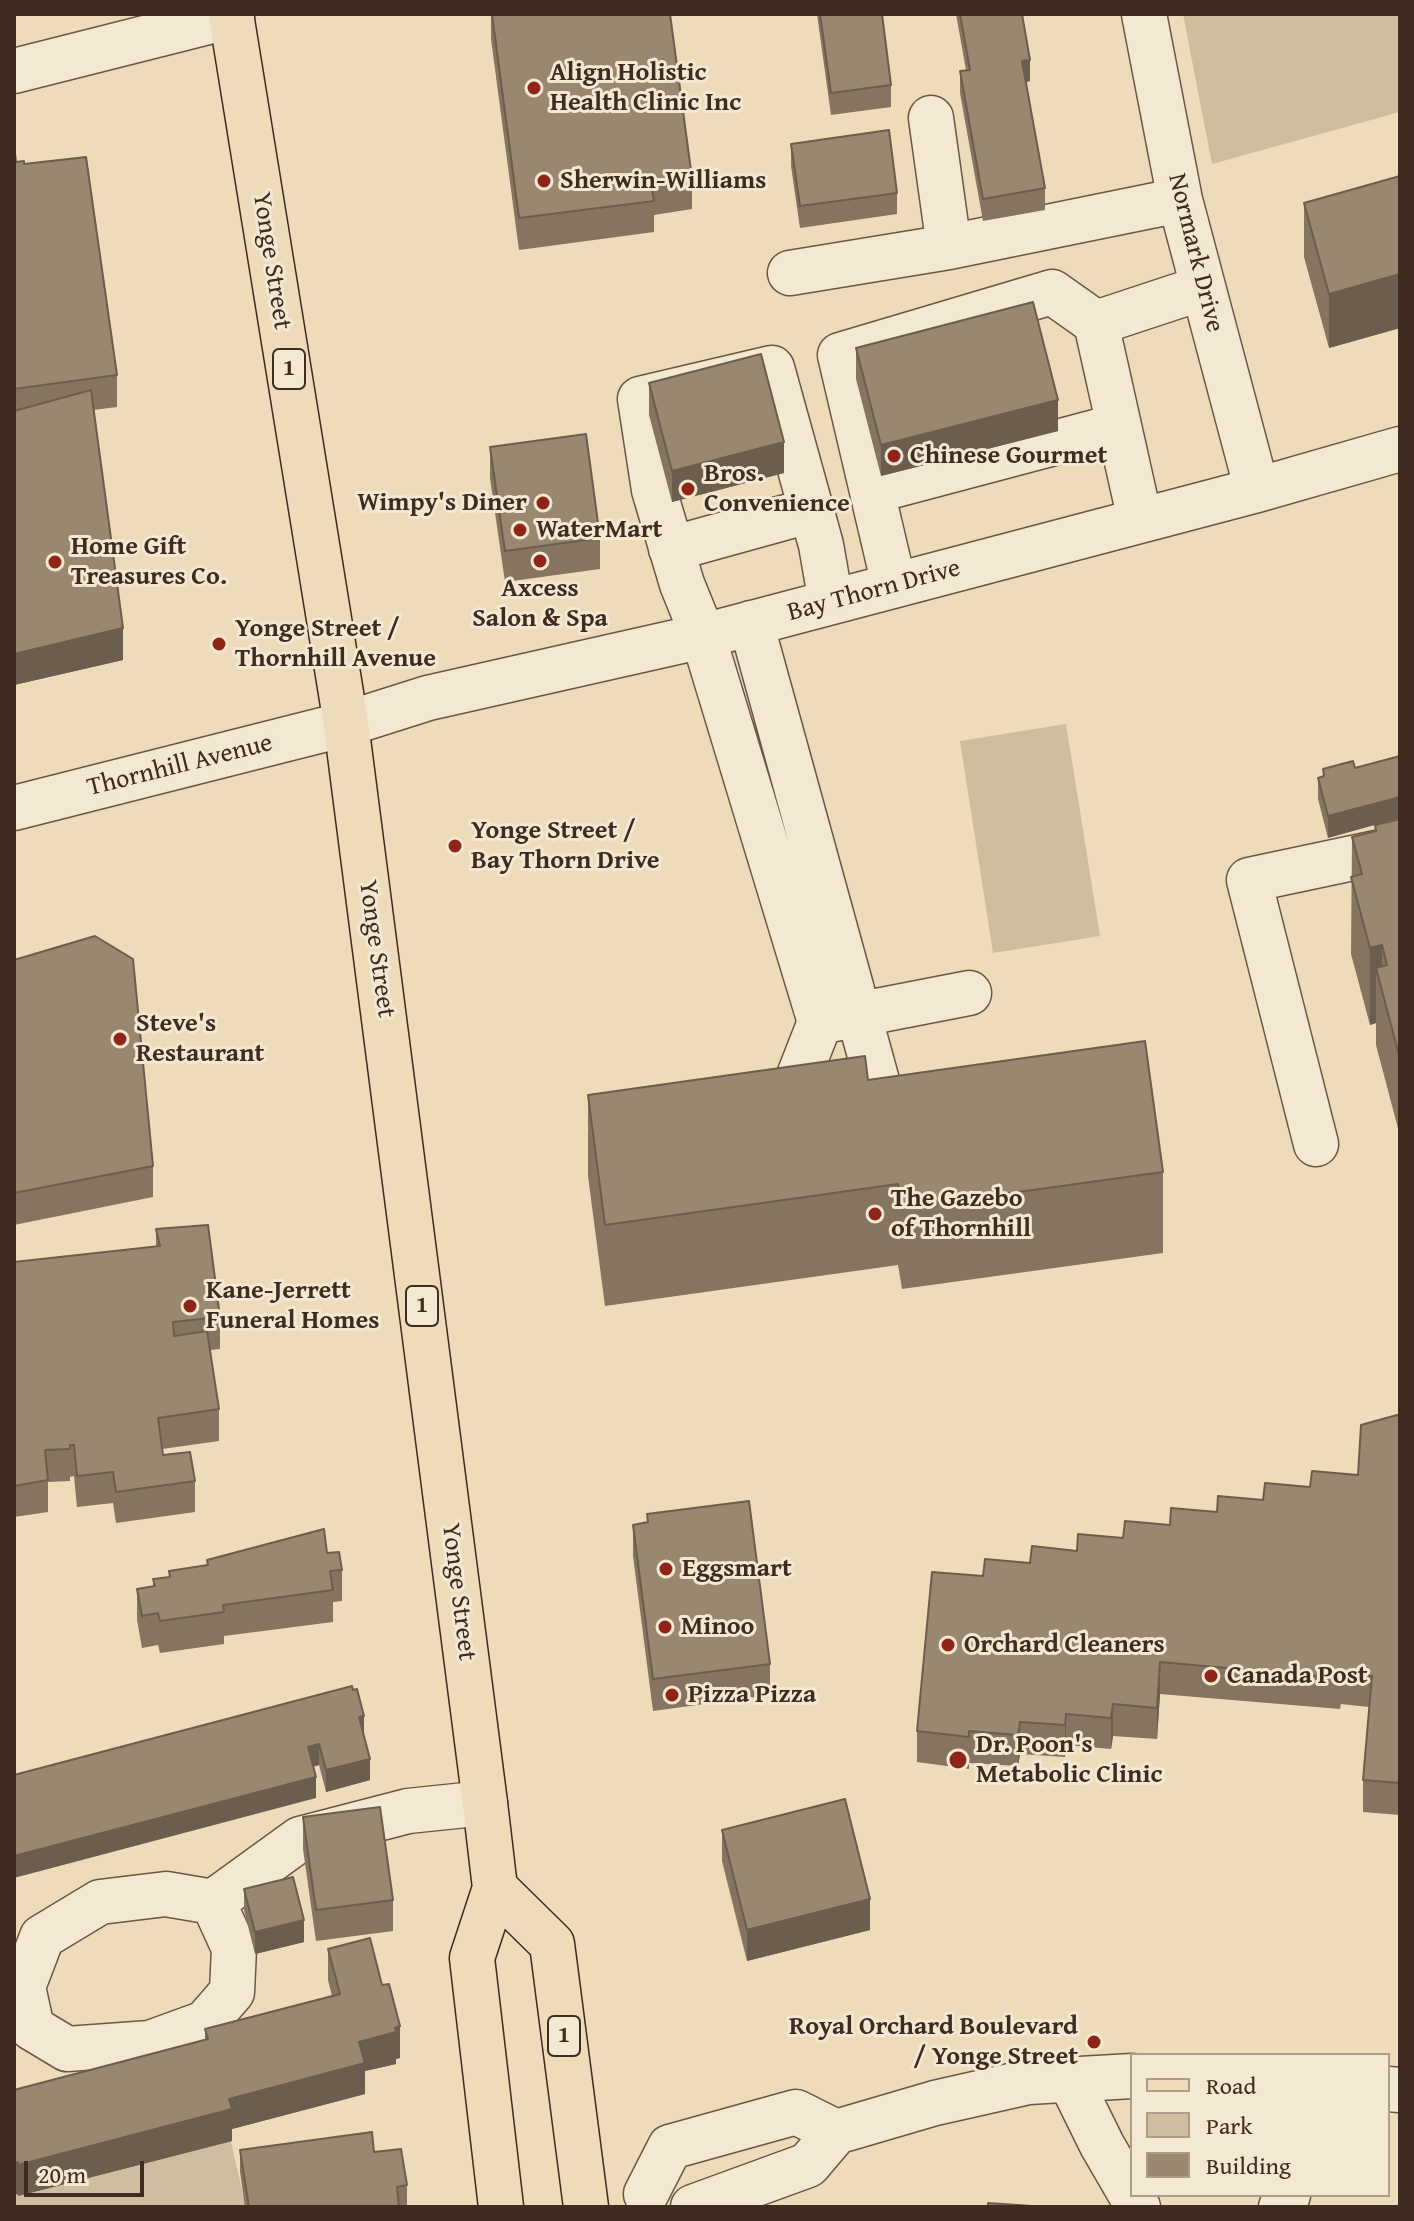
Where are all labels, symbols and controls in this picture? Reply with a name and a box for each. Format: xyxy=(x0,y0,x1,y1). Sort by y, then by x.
place label: Align Holistic Health Clinic Inc xyxy=(550,57,741,118)
marker: Align Holistic Health Clinic Inc xyxy=(525,79,543,97)
place label: Sherwin-Williams xyxy=(560,165,766,197)
street label: Normark Drive xyxy=(1160,170,1230,336)
marker: Sherwin-Williams xyxy=(535,172,553,190)
street label: Yonge Street xyxy=(245,190,297,332)
road number: 1 xyxy=(273,349,305,389)
place label: Chinese Gourmet xyxy=(910,440,1107,472)
marker: Chinese Gourmet xyxy=(885,447,903,465)
place label: Bros. Convenience xyxy=(704,458,850,520)
marker: Bros. Convenience xyxy=(679,480,697,498)
place label: Wimpy's Diner xyxy=(357,487,527,519)
marker: Wimpy's Diner xyxy=(534,494,552,512)
place label: WaterMart xyxy=(536,514,662,546)
marker: WaterMart xyxy=(511,521,529,539)
place label: Home Gift Treasures Co. xyxy=(71,531,227,592)
marker: Axcess Salon & Spa xyxy=(531,552,549,570)
marker: Home Gift Treasures Co. xyxy=(46,553,64,571)
street label: Bay Thorn Drive xyxy=(784,553,964,629)
place label: Axcess Salon & Spa xyxy=(472,573,608,634)
place label: Yonge Street / Thornhill Avenue xyxy=(235,613,436,674)
marker: Yonge Street / Thornhill Avenue xyxy=(210,635,228,653)
street label: Thornhill Avenue xyxy=(84,728,276,804)
place label: Yonge Street / Bay Thorn Drive xyxy=(471,815,659,876)
marker: Yonge Street / Bay Thorn Drive xyxy=(446,837,464,855)
street label: Yonge Street xyxy=(351,878,401,1020)
place label: Steve's Restaurant xyxy=(136,1008,264,1070)
marker: Steve's Restaurant xyxy=(111,1030,129,1048)
place label: The Gazebo of Thornhill xyxy=(891,1183,1031,1244)
marker: The Gazebo of Thornhill xyxy=(866,1205,884,1223)
place label: Kane-Jerrett Funeral Homes xyxy=(206,1275,379,1336)
road number: 1 xyxy=(406,1286,438,1326)
marker: Kane-Jerrett Funeral Homes xyxy=(181,1297,199,1315)
street label: Yonge Street xyxy=(434,1521,482,1663)
place label: Eggsmart xyxy=(682,1553,792,1585)
marker: Eggsmart xyxy=(657,1560,675,1578)
place label: Minoo xyxy=(681,1611,754,1643)
marker: Minoo xyxy=(656,1618,674,1636)
place label: Orchard Cleaners xyxy=(964,1629,1165,1661)
marker: Orchard Cleaners xyxy=(939,1636,957,1654)
place label: Canada Post xyxy=(1227,1660,1368,1692)
marker: Canada Post xyxy=(1202,1667,1220,1685)
place label: Pizza Pizza xyxy=(688,1679,816,1711)
marker: Pizza Pizza xyxy=(663,1686,681,1704)
place label: Dr. Poon's Metabolic Clinic xyxy=(976,1729,1162,1790)
marker: Dr. Poon's Metabolic Clinic xyxy=(947,1749,969,1771)
place label: Royal Orchard Boulevard / Yonge Street xyxy=(789,2011,1078,2072)
road number: 1 xyxy=(548,2016,580,2056)
marker: Royal Orchard Boulevard / Yonge Street xyxy=(1085,2033,1103,2051)
legend xyxy=(1130,2053,1390,2197)
text: Road xyxy=(1206,2068,1256,2103)
text: Park xyxy=(1206,2108,1252,2143)
scale bar xyxy=(28,2145,148,2195)
text: Building xyxy=(1206,2148,1291,2183)
text: 20 m xyxy=(38,2157,86,2192)

